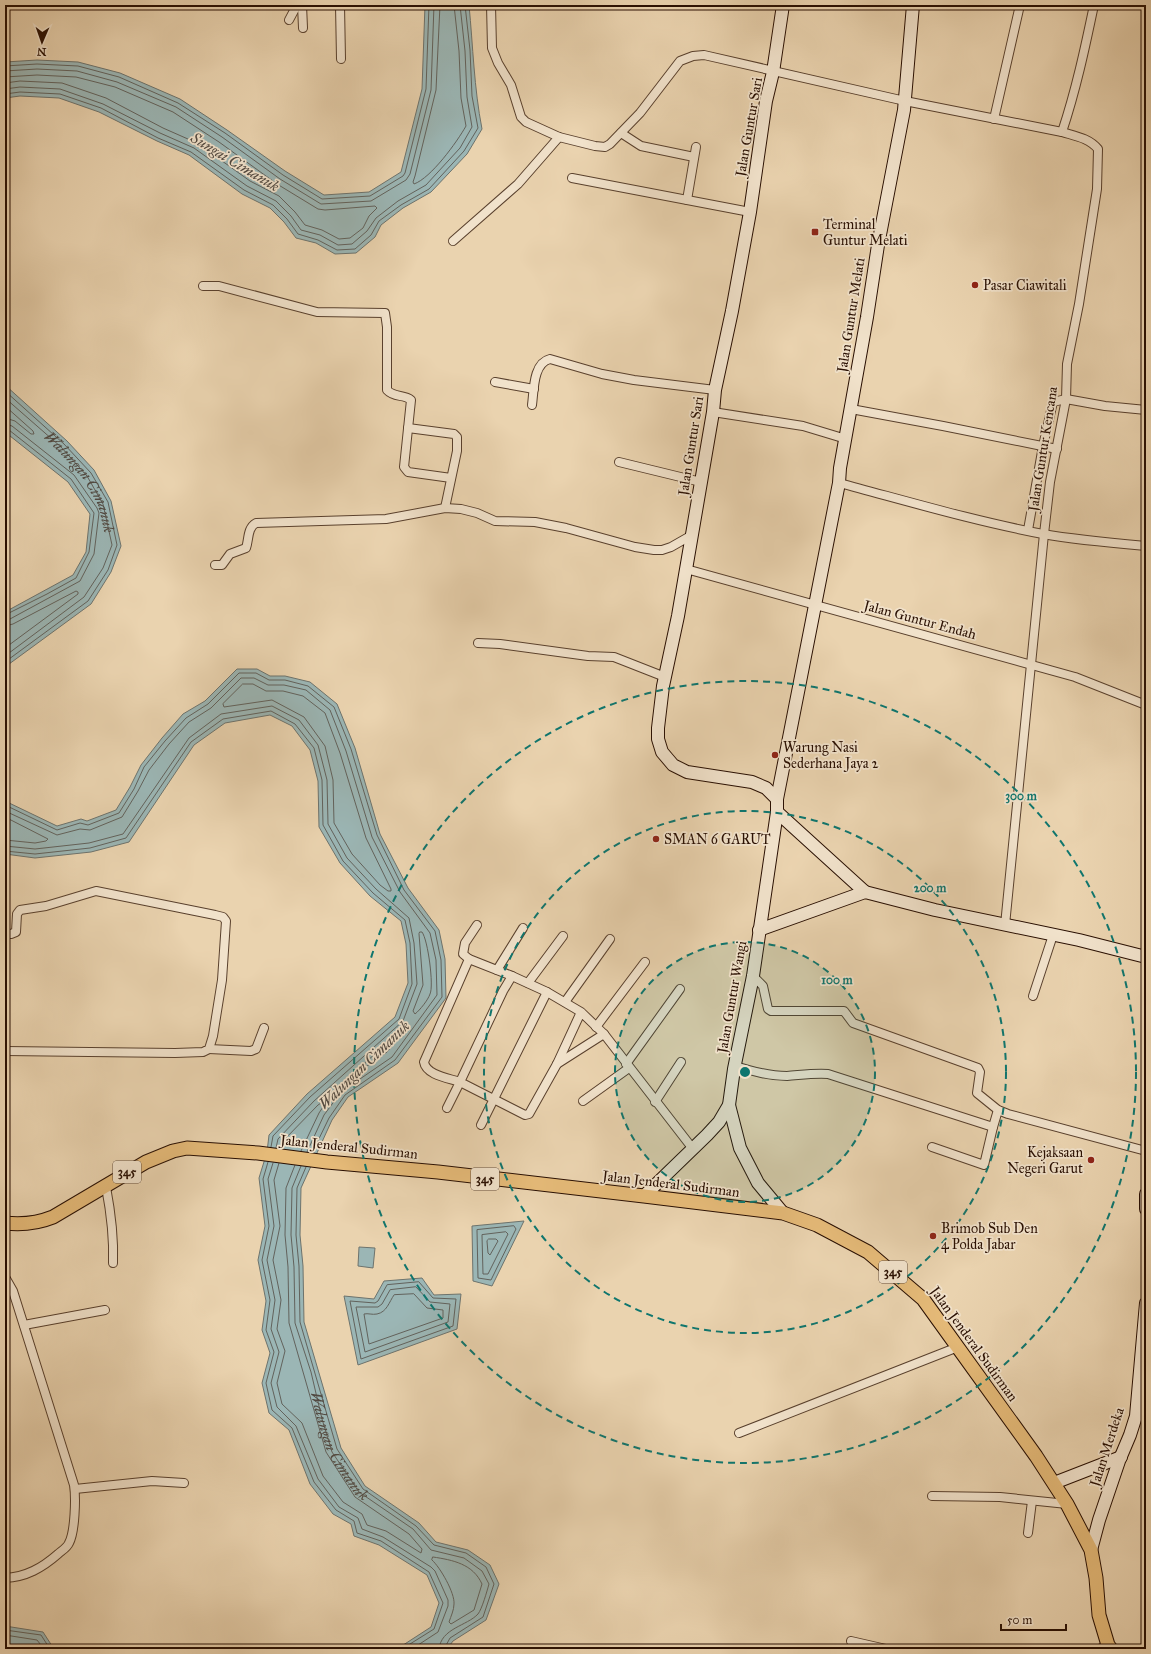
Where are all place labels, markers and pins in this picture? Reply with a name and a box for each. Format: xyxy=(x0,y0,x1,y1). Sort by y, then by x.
place label: Terminal Guntur Melati xyxy=(823,216,908,249)
marker: Terminal Guntur Melati xyxy=(810,227,820,237)
place label: Pasar Ciawitali xyxy=(983,277,1067,294)
marker: Pasar Ciawitali xyxy=(970,280,980,290)
place label: Warung Nasi Sederhana Jaya 2 xyxy=(783,739,879,773)
marker: Warung Nasi Sederhana Jaya 2 xyxy=(770,750,780,760)
place label: SMAN 6 GARUT xyxy=(664,831,771,848)
marker: SMAN 6 GARUT xyxy=(651,834,661,844)
centre of rings xyxy=(738,1065,752,1079)
place label: Kejaksaan Negeri Garut xyxy=(1007,1144,1083,1177)
marker: Kejaksaan Negeri Garut xyxy=(1086,1155,1096,1165)
place label: Brimob Sub Den 4 Polda Jabar xyxy=(941,1220,1038,1254)
marker: Brimob Sub Den 4 Polda Jabar xyxy=(928,1231,938,1241)

